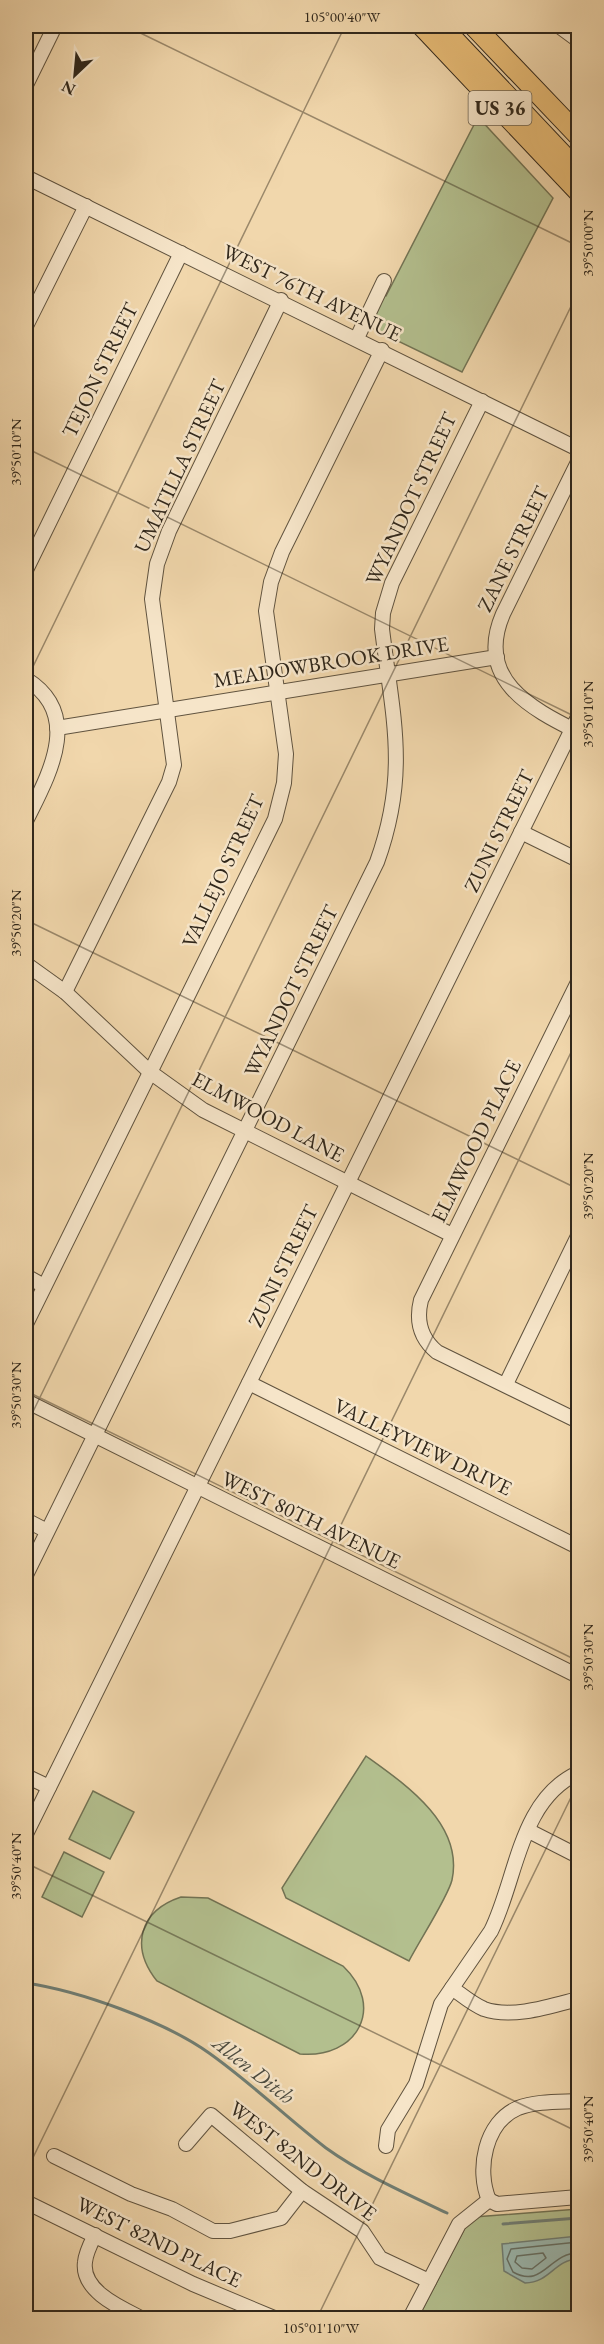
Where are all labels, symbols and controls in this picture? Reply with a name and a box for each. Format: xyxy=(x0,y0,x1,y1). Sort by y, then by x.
text: 105°00'40"W xyxy=(304,7,380,26)
north arrow xyxy=(45,45,105,105)
text: N xyxy=(58,76,79,100)
road number: US 36 xyxy=(468,91,532,125)
text: 39°50'00"N xyxy=(578,209,597,277)
street label: WEST 76TH AVENUE xyxy=(218,237,406,348)
street label: TEJON STREET xyxy=(55,297,144,442)
street label: UMATILLA STREET xyxy=(128,374,232,557)
street label: WYANDOT STREET xyxy=(359,407,463,590)
text: 39°50'10"N xyxy=(6,418,25,486)
street label: ZANE STREET xyxy=(471,481,555,616)
street label: MEADOWBROOK DRIVE xyxy=(212,630,450,693)
text: 39°50'10"N xyxy=(578,680,597,748)
street label: ZUNI STREET xyxy=(457,764,540,896)
street label: VALLEJO STREET xyxy=(175,789,270,952)
text: 39°50'20"N xyxy=(6,889,25,957)
street label: WYANDOT STREET xyxy=(237,900,344,1081)
street label: ELMWOOD PLACE xyxy=(424,1055,527,1227)
street label: ELMWOOD LANE xyxy=(187,1065,349,1168)
text: 39°50'20"N xyxy=(578,1152,597,1220)
street label: ZUNI STREET xyxy=(241,1199,324,1331)
text: 39°50'30"N xyxy=(6,1361,25,1429)
street label: VALLEYVIEW DRIVE xyxy=(330,1392,517,1501)
street label: WEST 80TH AVENUE xyxy=(217,1464,405,1575)
text: 39°50'30"N xyxy=(578,1623,597,1691)
text: 39°50'40"N xyxy=(6,1832,25,1900)
water label: Allen Ditch xyxy=(205,2027,301,2111)
street label: WEST 82ND DRIVE xyxy=(224,2095,383,2227)
text: 39°50'40"N xyxy=(578,2095,597,2163)
street label: WEST 82ND PLACE xyxy=(72,2190,246,2293)
text: 105°01'10"W xyxy=(283,2318,359,2337)

